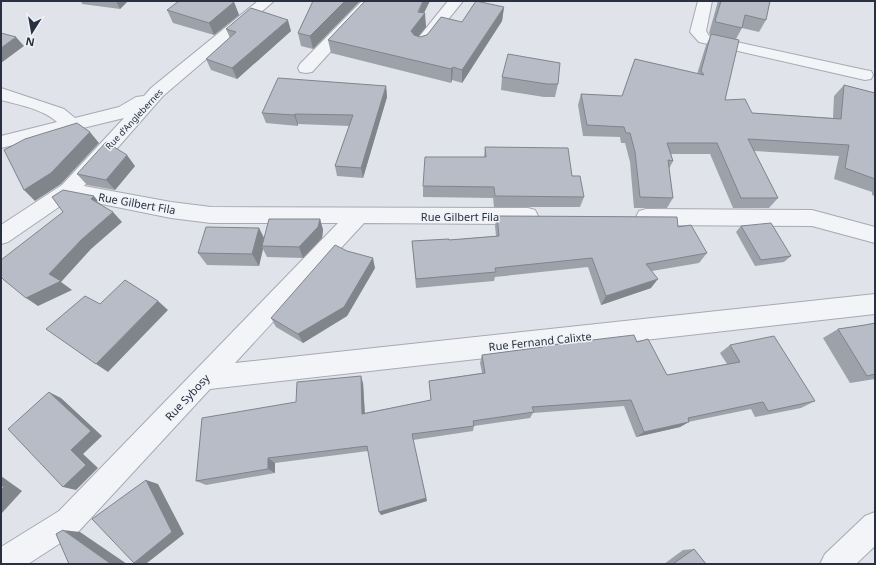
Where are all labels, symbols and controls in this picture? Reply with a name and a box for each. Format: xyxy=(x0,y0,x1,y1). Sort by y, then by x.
north arrow xyxy=(12,12,52,52)
text: N xyxy=(24,34,36,51)
street label: Rue d'Anglebernes xyxy=(102,86,166,152)
street label: Rue Gilbert Fila xyxy=(97,189,177,217)
street label: Rue Gilbert Fila xyxy=(421,209,499,224)
street label: Rue Fernand Calixte xyxy=(488,328,592,354)
street label: Rue Sybosy xyxy=(162,370,213,424)

